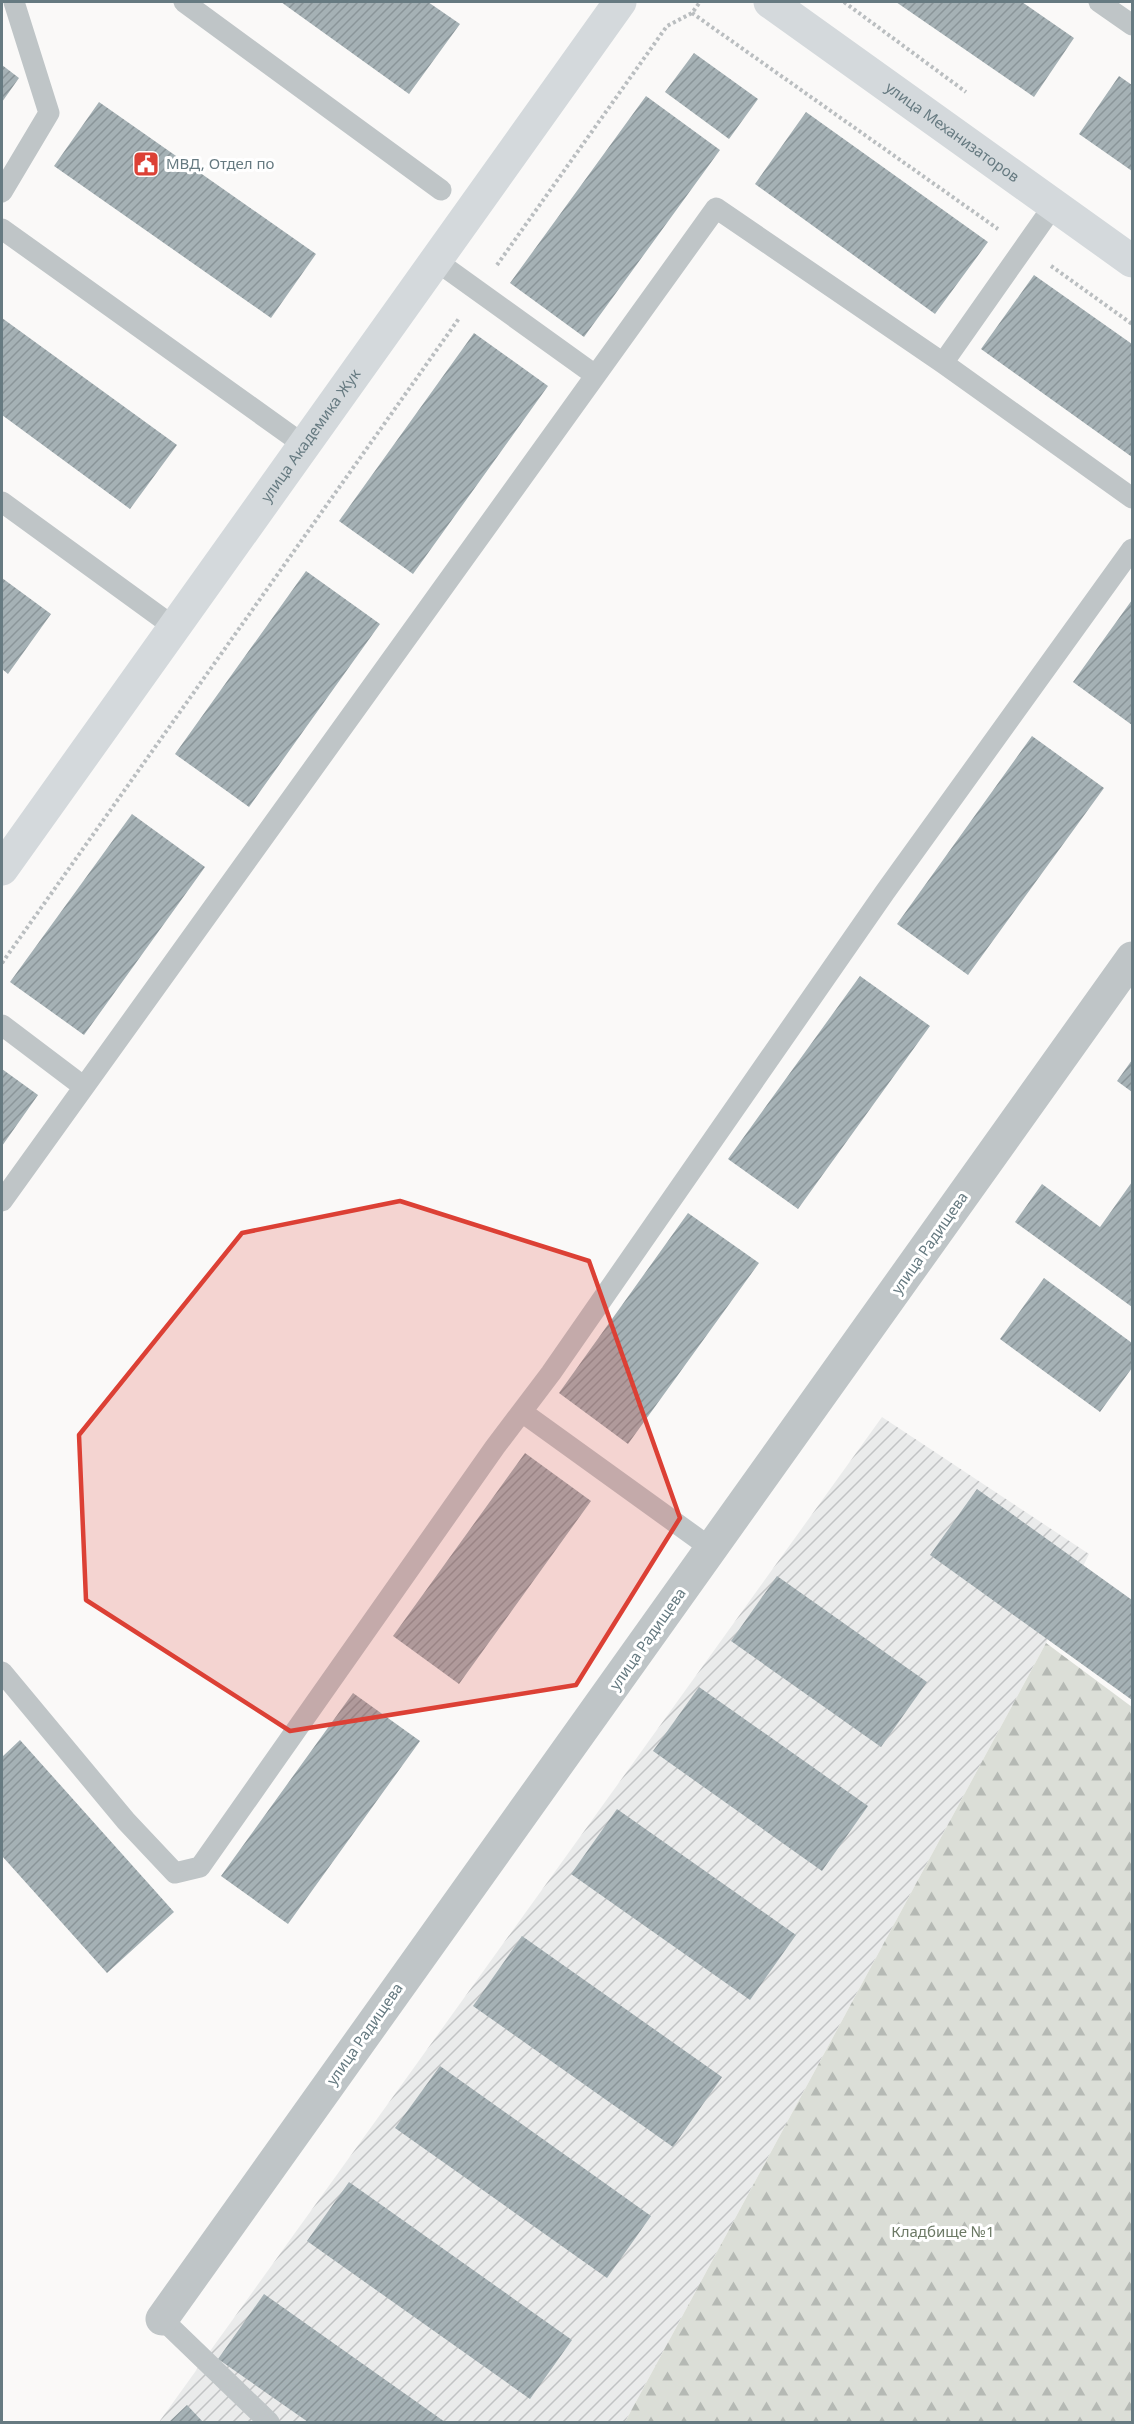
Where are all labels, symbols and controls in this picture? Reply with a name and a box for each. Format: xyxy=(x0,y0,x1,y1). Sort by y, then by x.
street label: улица Механизаторов xyxy=(882,77,1024,186)
public building icon: МВД, Отдел по xyxy=(131,149,161,179)
place label: МВД, Отдел по xyxy=(166,153,275,173)
street label: улица Академика Жук xyxy=(256,365,364,506)
street label: улица Радищева xyxy=(886,1187,972,1297)
street label: улица Радищева xyxy=(604,1583,690,1693)
street label: улица Радищева xyxy=(321,1978,407,2088)
park label: Кладбище №1 xyxy=(891,2221,995,2241)

